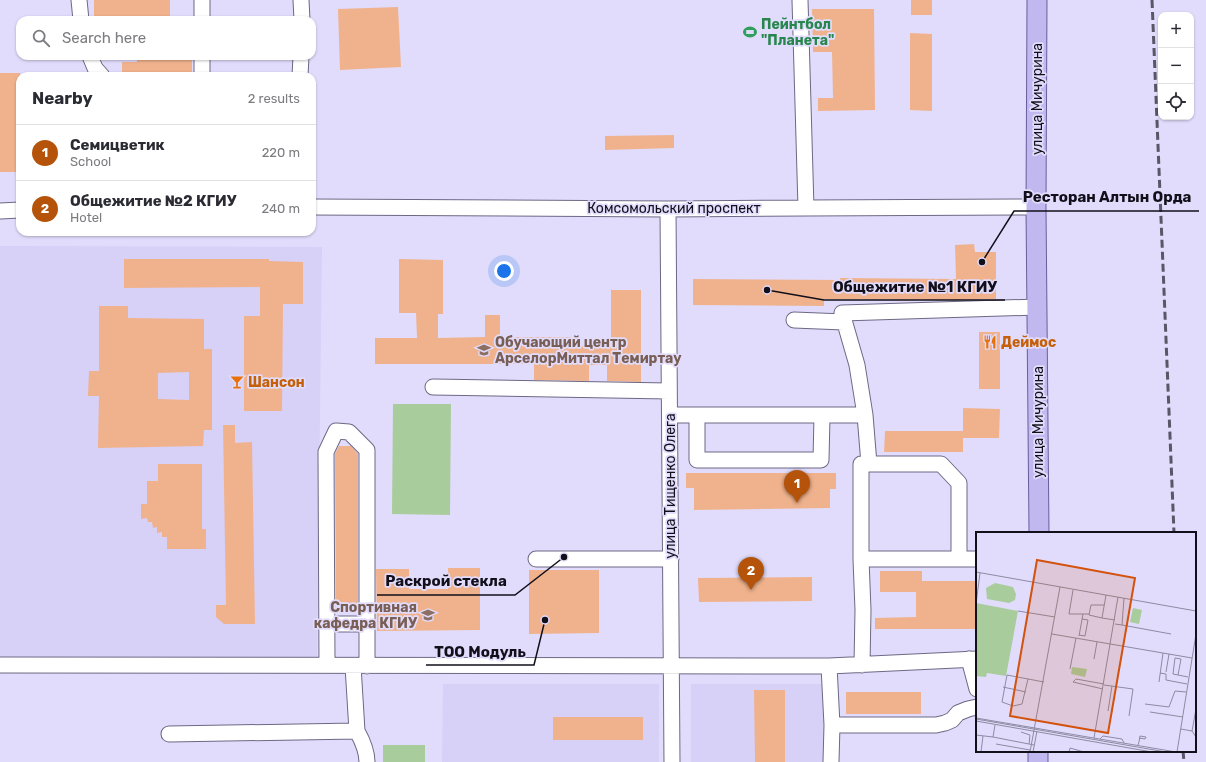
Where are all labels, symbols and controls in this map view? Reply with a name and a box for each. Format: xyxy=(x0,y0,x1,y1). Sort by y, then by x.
map controls xyxy=(1158,12,1194,120)
button: + xyxy=(1158,12,1194,48)
search box xyxy=(16,16,316,60)
place label: Пейнтбол "Планета" xyxy=(761,16,834,49)
sports icon: Пейнтбол "Планета" xyxy=(742,24,758,40)
icon: search xyxy=(30,27,52,49)
text: Search here xyxy=(62,29,146,47)
street label: улица Мичурина xyxy=(1029,43,1046,155)
button: − xyxy=(1158,48,1194,84)
button: locate xyxy=(1158,84,1194,120)
text: Nearby xyxy=(32,88,93,108)
text: 2 results xyxy=(248,91,300,106)
text: Семицветик xyxy=(70,136,165,154)
text: 1 xyxy=(42,145,48,160)
text: 220 m xyxy=(262,145,300,160)
text: School xyxy=(70,154,111,169)
callout: Ресторан Алтын Орда xyxy=(1014,184,1199,211)
text: Ресторан Алтын Орда xyxy=(1023,188,1191,206)
text: Общежитие №2 КГИУ xyxy=(70,192,236,210)
street label: Комсомольский проспект xyxy=(587,200,761,217)
text: 2 xyxy=(41,201,49,216)
text: 240 m xyxy=(261,201,300,216)
text: Hotel xyxy=(70,210,102,225)
your location xyxy=(494,261,514,281)
callout: Общежитие №1 КГИУ xyxy=(824,273,1005,300)
text: Общежитие №1 КГИУ xyxy=(833,278,997,296)
place label: Обучающий центр АрселорМиттал Темиртау xyxy=(495,334,682,367)
restaurant icon: Деймос xyxy=(982,334,998,350)
place label: Деймос xyxy=(1001,334,1056,351)
school or university icon: Обучающий центр АрселорМиттал Темиртау xyxy=(476,342,492,358)
street label: улица Мичурина xyxy=(1030,366,1047,478)
bar icon: Шансон xyxy=(229,374,245,390)
place label: Шансон xyxy=(248,374,305,391)
street label: улица Тищенко Олега xyxy=(662,413,679,559)
pin: 1 xyxy=(784,470,810,503)
inset map xyxy=(976,532,1196,752)
pin: 2 xyxy=(738,557,764,590)
callout: Раскрой стекла xyxy=(377,568,515,595)
text: Раскрой стекла xyxy=(385,572,507,590)
place label: Спортивная кафедра КГИУ xyxy=(314,599,418,632)
school or university icon: Спортивная кафедра КГИУ xyxy=(420,607,436,623)
callout: ТОО Модуль xyxy=(426,638,534,665)
text: ТОО Модуль xyxy=(434,643,526,661)

